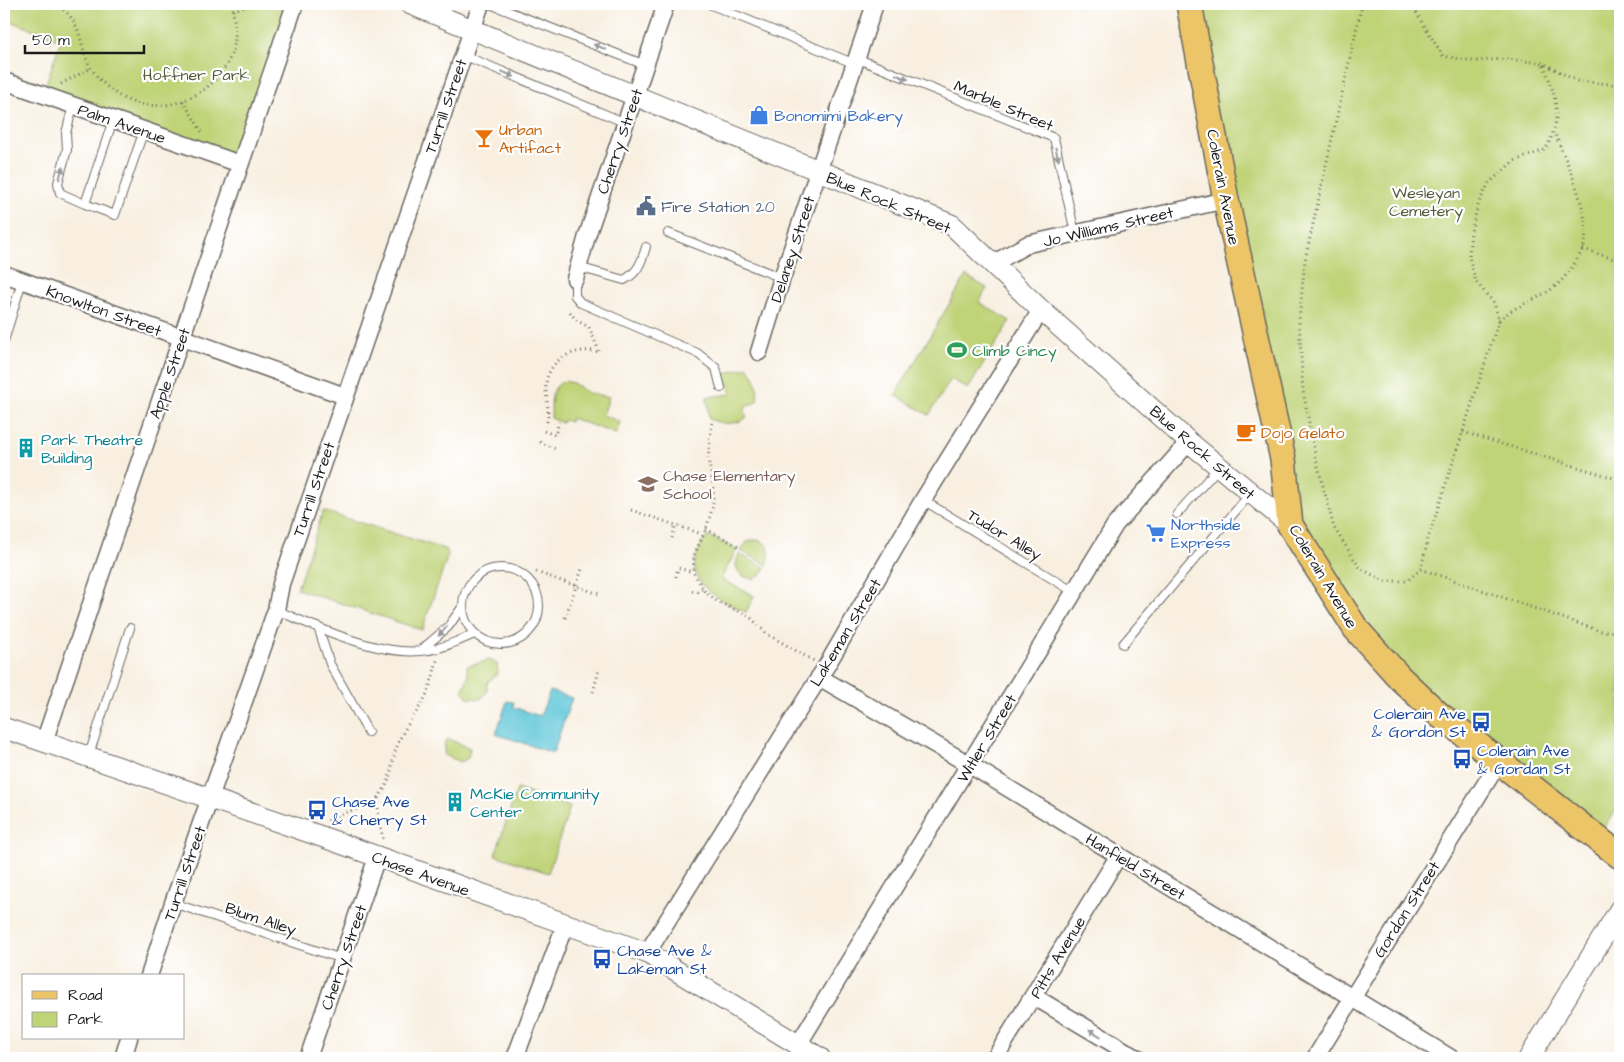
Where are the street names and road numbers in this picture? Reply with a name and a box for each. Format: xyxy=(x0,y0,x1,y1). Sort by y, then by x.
street label: Turrill Street xyxy=(419,55,473,157)
street label: Marble Street xyxy=(950,75,1057,137)
street label: Cherry Street xyxy=(592,85,649,197)
street label: Palm Avenue xyxy=(75,99,169,149)
street label: Colerain Avenue xyxy=(1201,128,1245,247)
street label: Blue Rock Street xyxy=(823,167,955,239)
street label: Delaney Street xyxy=(765,193,822,306)
street label: Jo Williams Street xyxy=(1041,201,1176,253)
street label: Knowlton Street xyxy=(43,280,165,342)
street label: Apple Street xyxy=(144,324,196,422)
street label: Blue Rock Street xyxy=(1145,401,1260,505)
street label: Turrill Street xyxy=(287,438,341,540)
street label: Tudor Alley xyxy=(963,504,1046,567)
street label: Colerain Avenue xyxy=(1284,521,1363,633)
street label: Lakeman Street xyxy=(805,574,887,690)
street label: Witler Street xyxy=(952,690,1022,787)
street label: Turrill Street xyxy=(158,822,212,924)
street label: Hanfield Street xyxy=(1081,828,1190,906)
street label: Chase Avenue xyxy=(369,846,473,902)
street label: Gordon Street xyxy=(1368,857,1446,962)
street label: Blum Alley xyxy=(222,897,299,942)
street label: Cherry Street xyxy=(316,901,373,1013)
street label: Pitts Avenue xyxy=(1025,912,1091,1003)

